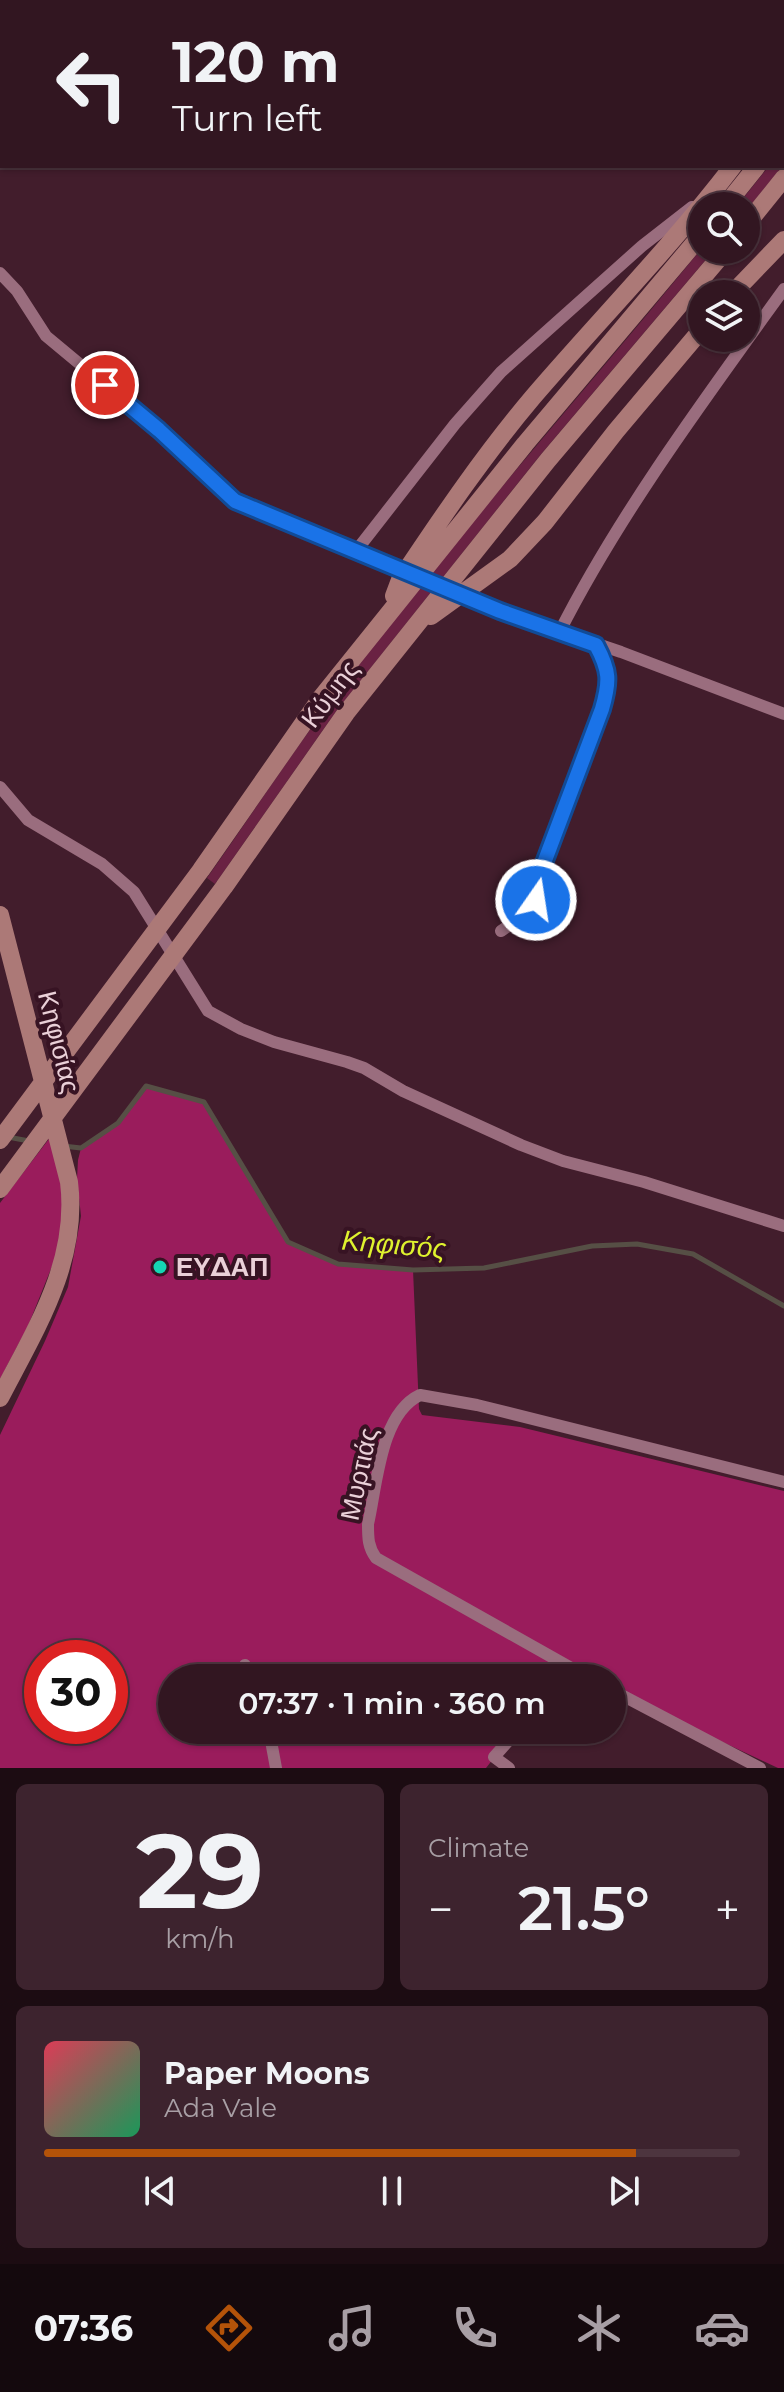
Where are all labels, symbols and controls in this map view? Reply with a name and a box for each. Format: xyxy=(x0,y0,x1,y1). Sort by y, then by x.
text: 120 m xyxy=(172,28,340,96)
icon: left xyxy=(40,32,144,136)
text: Turn left xyxy=(172,96,323,140)
map controls xyxy=(688,192,760,352)
button: search xyxy=(688,192,760,264)
button: layers xyxy=(688,280,760,352)
pin xyxy=(71,351,139,419)
icon: arrive xyxy=(83,363,127,407)
street label: Κύμης xyxy=(294,654,366,734)
position arrow xyxy=(494,858,578,942)
street label: Κηφισίας xyxy=(31,988,87,1096)
water label: Κηφισός xyxy=(340,1222,448,1266)
place label: ΕΥΔΑΠ xyxy=(176,1251,268,1283)
marker: ΕΥΔΑΠ xyxy=(151,1258,169,1276)
street label: Μυρτιάς xyxy=(334,1425,384,1523)
speed limit sign: 30 xyxy=(24,1640,128,1744)
text: 07:37 · 1 min · 360 m xyxy=(238,1685,546,1722)
text: 29 xyxy=(136,1807,264,1934)
text: Climate xyxy=(428,1832,529,1864)
text: 21.5° xyxy=(518,1872,650,1945)
text: − xyxy=(428,1882,453,1936)
text: + xyxy=(715,1882,740,1936)
text: km/h xyxy=(165,1923,235,1955)
text: Paper Moons xyxy=(164,2055,370,2092)
text: Ada Vale xyxy=(164,2092,277,2124)
icon: previous xyxy=(138,2169,182,2213)
icon: pause xyxy=(370,2169,414,2213)
icon: next xyxy=(602,2169,646,2213)
icon: directions xyxy=(201,2300,257,2356)
icon: music xyxy=(324,2300,380,2356)
icon: phone xyxy=(447,2300,503,2356)
icon: climate xyxy=(571,2300,627,2356)
icon: car xyxy=(694,2300,750,2356)
text: 07:36 xyxy=(34,2306,133,2350)

